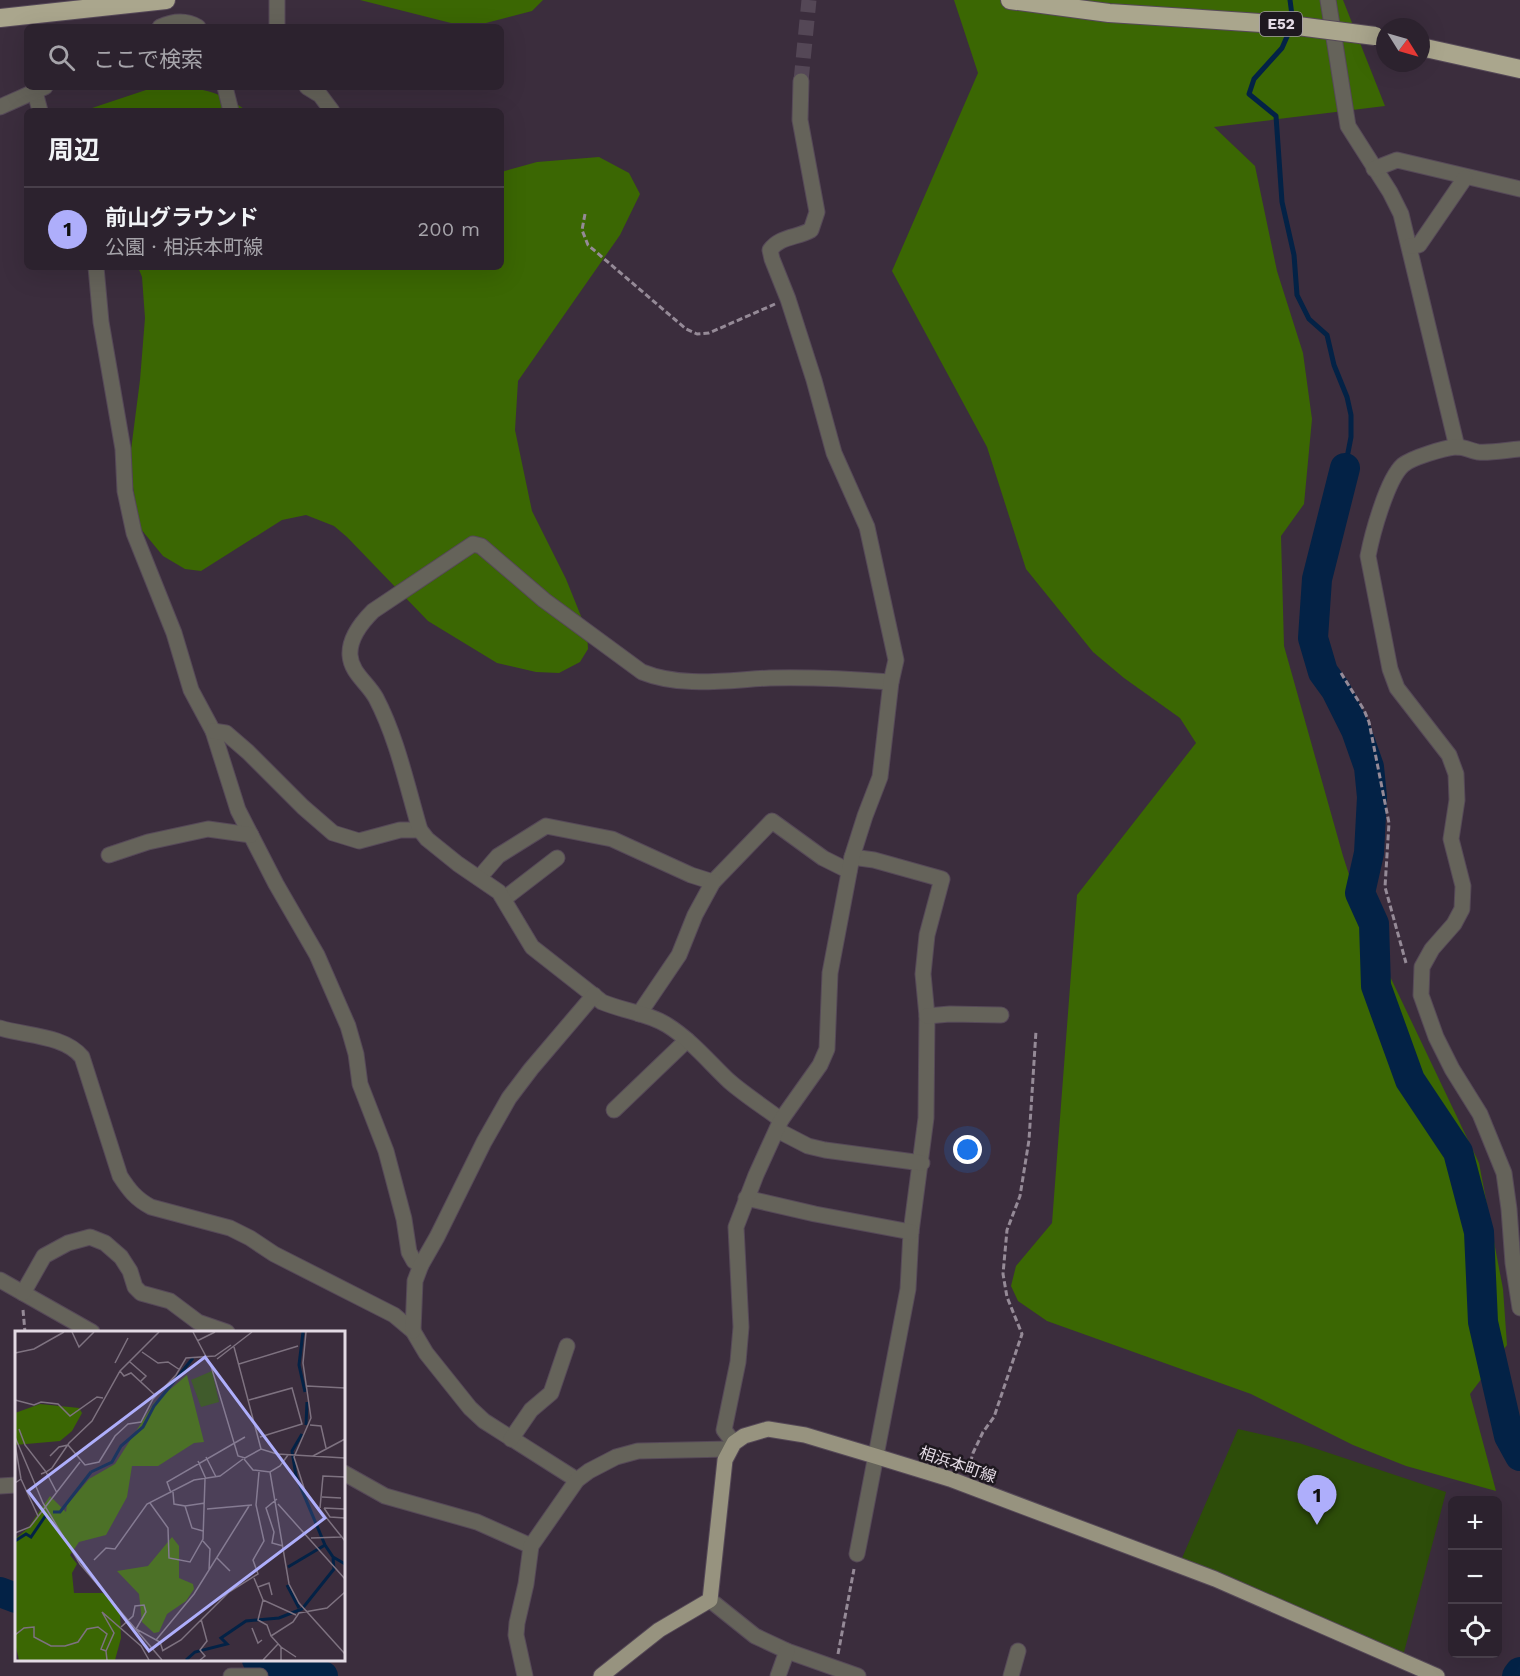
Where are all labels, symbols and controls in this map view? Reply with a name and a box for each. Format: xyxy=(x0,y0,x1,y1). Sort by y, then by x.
road number: E52 xyxy=(1260,12,1302,36)
north arrow xyxy=(1376,18,1430,72)
search box xyxy=(24,24,504,90)
icon: search xyxy=(45,41,78,74)
text: ここで検索 xyxy=(93,47,203,72)
text: 周辺 xyxy=(48,135,100,165)
text: 前山グラウンド xyxy=(105,205,259,230)
text: 1 xyxy=(63,217,72,241)
text: 200 m xyxy=(418,217,480,241)
text: 公園 · 相浜本町線 xyxy=(105,235,263,259)
your location xyxy=(953,1135,982,1164)
inset map xyxy=(15,1331,345,1661)
street label: 相浜本町線 xyxy=(917,1442,999,1486)
pin: 1 xyxy=(1298,1476,1336,1525)
map controls xyxy=(1448,1496,1502,1658)
button: + xyxy=(1448,1496,1502,1550)
button: − xyxy=(1448,1550,1502,1604)
button: locate xyxy=(1448,1604,1502,1658)

